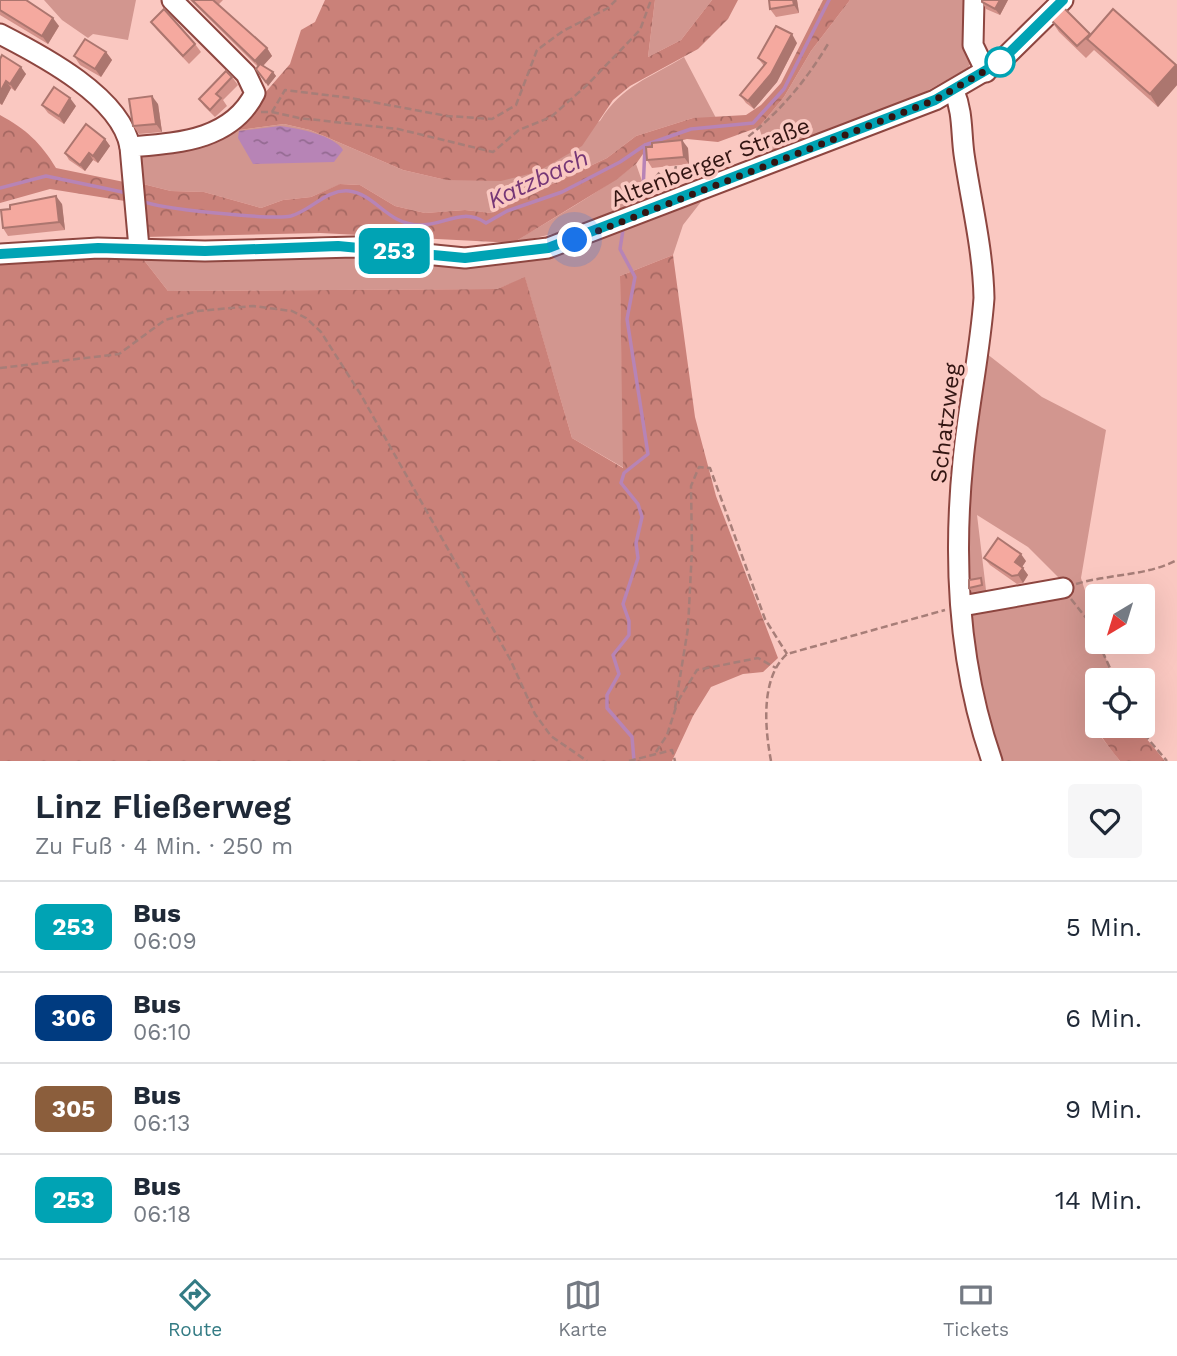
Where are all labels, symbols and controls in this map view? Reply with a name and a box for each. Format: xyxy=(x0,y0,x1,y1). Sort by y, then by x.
unlabelled marker xyxy=(985,47,1015,77)
street label: Altenberger Straße xyxy=(607,112,814,213)
water label: Katzbach xyxy=(483,144,593,214)
your location xyxy=(557,222,592,257)
line badge: 253 xyxy=(354,228,434,274)
text: 253 xyxy=(373,237,415,265)
street label: Schatzweg xyxy=(925,361,966,485)
north arrow xyxy=(1085,584,1155,654)
map controls xyxy=(1085,584,1155,738)
button: locate xyxy=(1085,668,1155,738)
button: heart xyxy=(1068,784,1142,858)
text: Linz Fließerweg xyxy=(35,787,291,826)
text: Zu Fuß · 4 Min. · 250 m xyxy=(35,833,293,860)
text: Bus xyxy=(133,898,181,928)
text: 5 Min. xyxy=(1066,912,1142,942)
text: 253 xyxy=(52,913,95,941)
text: 06:09 xyxy=(133,928,197,955)
text: Bus xyxy=(133,989,181,1019)
text: 6 Min. xyxy=(1065,1003,1142,1033)
text: 306 xyxy=(51,1004,96,1032)
text: 06:10 xyxy=(133,1019,191,1046)
text: Bus xyxy=(133,1080,181,1110)
text: 9 Min. xyxy=(1065,1094,1142,1124)
text: 305 xyxy=(52,1095,95,1123)
text: 06:13 xyxy=(133,1110,190,1137)
text: Bus xyxy=(133,1171,181,1201)
text: 14 Min. xyxy=(1055,1185,1142,1215)
text: 253 xyxy=(52,1186,95,1214)
text: 06:18 xyxy=(133,1201,191,1228)
tab: Route xyxy=(168,1276,222,1341)
tab: Karte xyxy=(558,1276,607,1341)
tab: Tickets xyxy=(943,1276,1009,1341)

